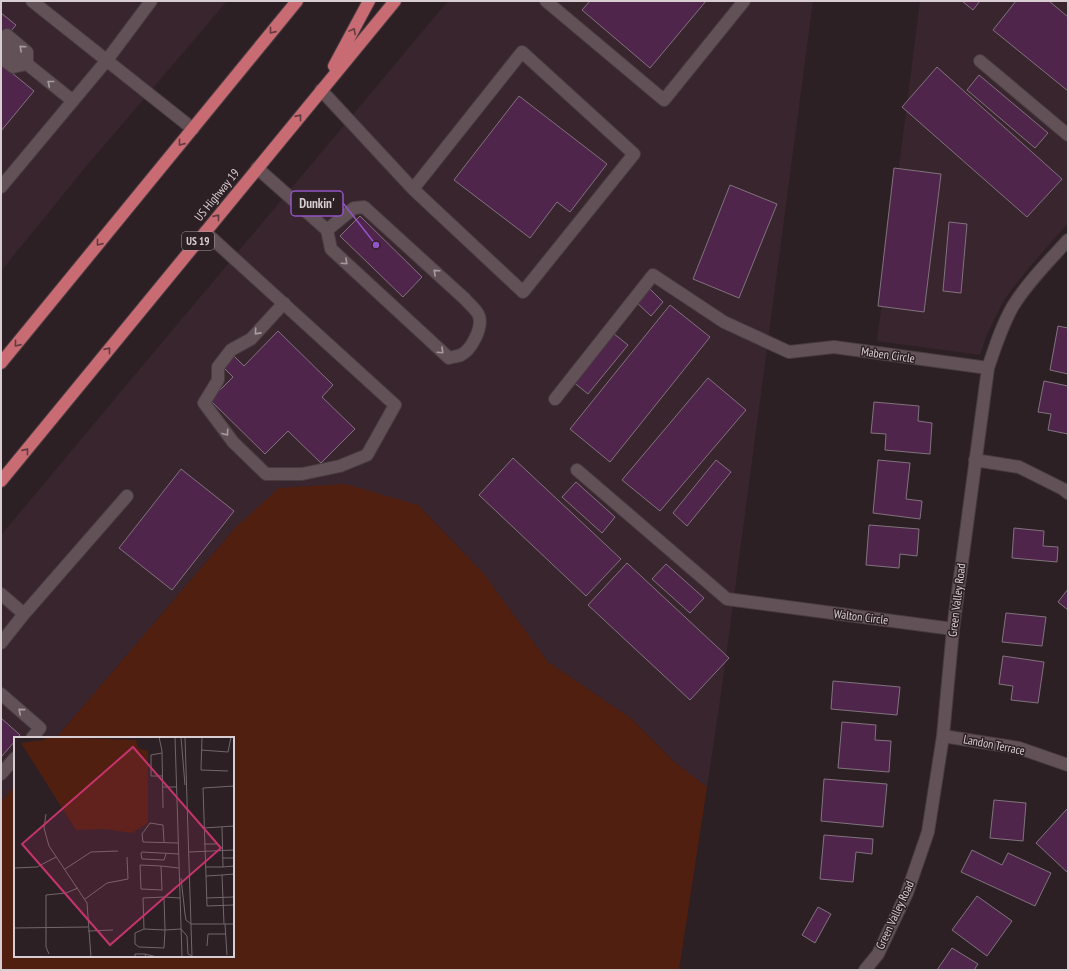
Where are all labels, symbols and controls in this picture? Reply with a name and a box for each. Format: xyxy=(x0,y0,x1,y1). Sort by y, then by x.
one-way arrow xyxy=(270,27,277,34)
one-way arrow xyxy=(348,28,355,35)
one-way arrow xyxy=(19,45,27,52)
one-way arrow xyxy=(47,80,54,87)
one-way arrow xyxy=(295,114,302,121)
one-way arrow xyxy=(179,138,186,145)
street label: US Highway 19 xyxy=(191,166,242,224)
callout: Dunkin' xyxy=(291,191,343,216)
text: Dunkin' xyxy=(299,195,335,212)
one-way arrow xyxy=(212,215,219,222)
road number: US 19 xyxy=(182,232,214,250)
one-way arrow xyxy=(97,239,104,246)
one-way arrow xyxy=(340,257,348,265)
one-way arrow xyxy=(433,270,440,277)
one-way arrow xyxy=(255,327,262,335)
one-way arrow xyxy=(14,340,21,347)
street label: Maben Circle xyxy=(860,343,916,366)
one-way arrow xyxy=(436,346,444,353)
one-way arrow xyxy=(103,348,110,355)
one-way arrow xyxy=(221,429,229,436)
one-way arrow xyxy=(21,449,28,456)
street label: Green Valley Road xyxy=(945,562,968,638)
street label: Walton Circle xyxy=(833,606,889,627)
one-way arrow xyxy=(18,709,25,716)
street label: Landon Terrace xyxy=(962,731,1026,758)
inset map xyxy=(14,737,234,957)
street label: Green Valley Road xyxy=(872,878,917,951)

